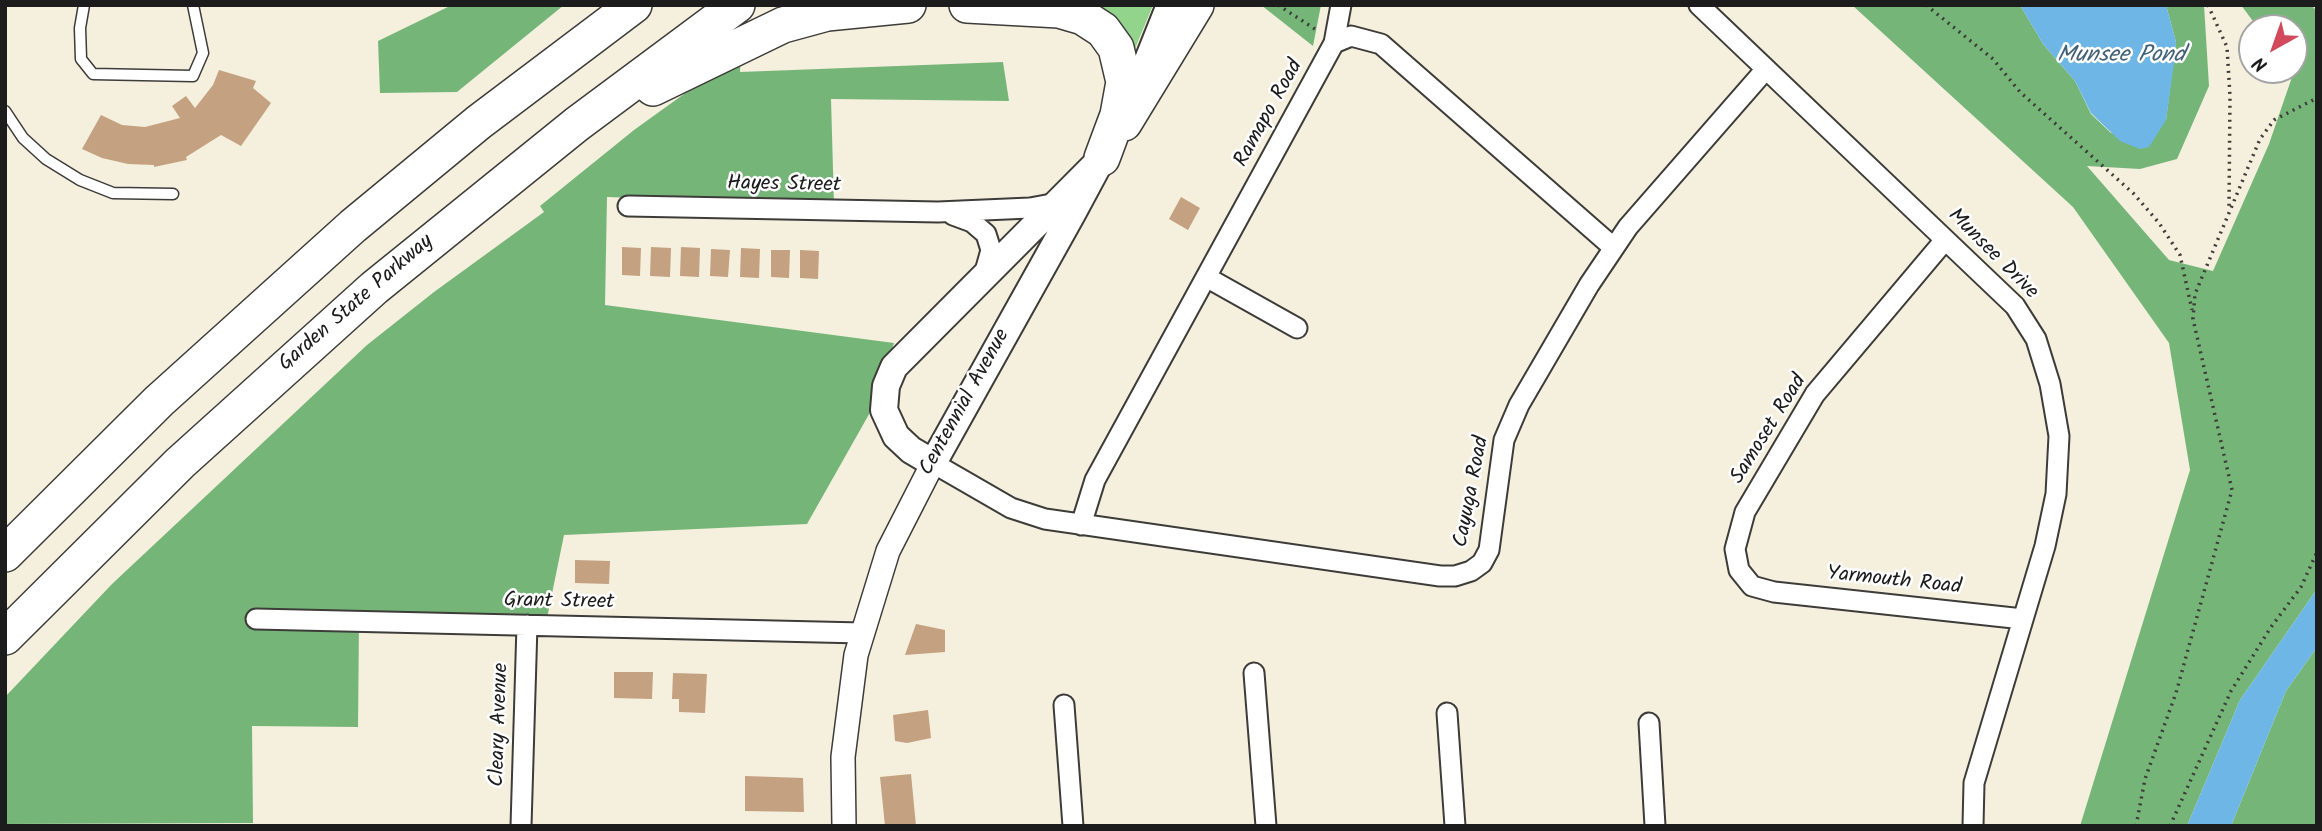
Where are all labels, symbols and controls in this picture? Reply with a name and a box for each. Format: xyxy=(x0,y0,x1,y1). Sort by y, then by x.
north arrow xyxy=(2238,14,2308,84)
water label: Munsee Pond xyxy=(2057,43,2185,71)
text: N xyxy=(2247,48,2275,79)
street label: Ramapo Road xyxy=(1230,56,1310,172)
street label: Hayes Street xyxy=(727,172,841,200)
street label: Munsee Drive xyxy=(1941,204,2043,306)
street label: Garden State Parkway xyxy=(275,230,439,378)
street label: Centennial Avenue xyxy=(915,325,1017,481)
street label: Samoset Road xyxy=(1726,371,1814,489)
street label: Cayuga Road xyxy=(1450,434,1496,550)
street label: Yarmouth Road xyxy=(1825,562,1963,602)
street label: Grant Street xyxy=(503,589,615,617)
street label: Cleary Avenue xyxy=(486,663,516,787)

